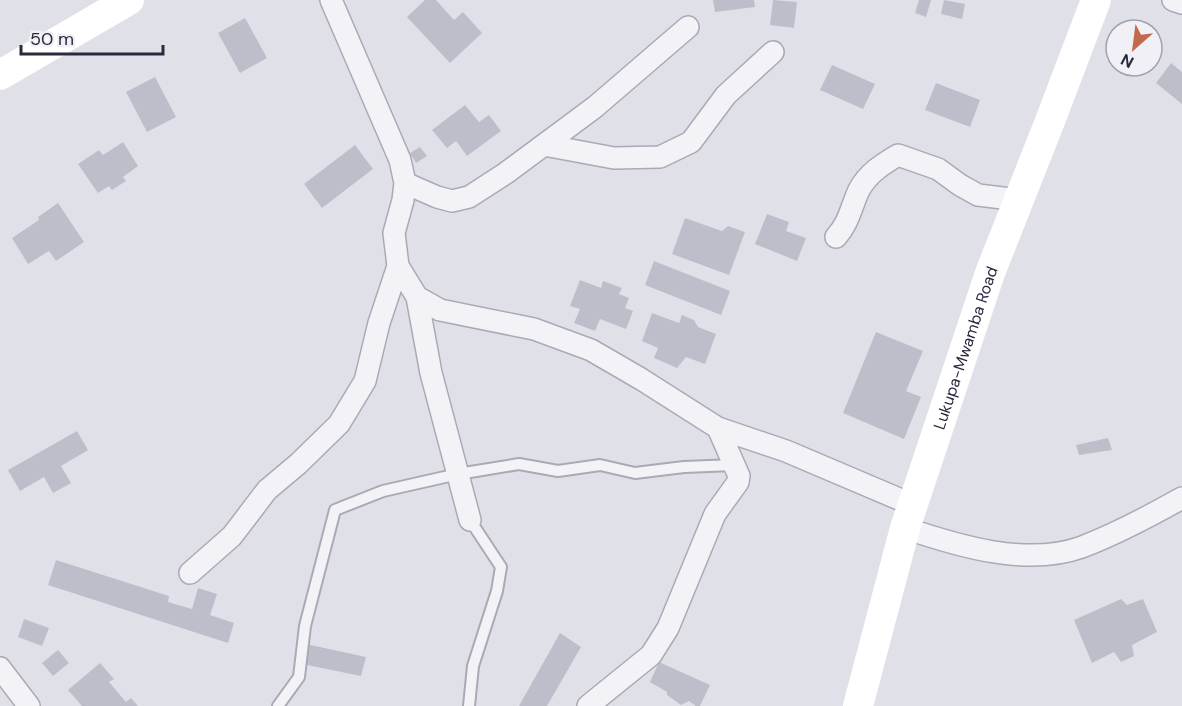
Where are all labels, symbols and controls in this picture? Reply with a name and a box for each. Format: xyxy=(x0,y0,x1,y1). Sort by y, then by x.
scale bar xyxy=(21,18,164,56)
north arrow xyxy=(1104,18,1164,78)
text: 50 m xyxy=(30,27,74,51)
text: N xyxy=(1117,49,1137,73)
street label: Lukupa-Mwamba Road xyxy=(928,263,1002,432)

